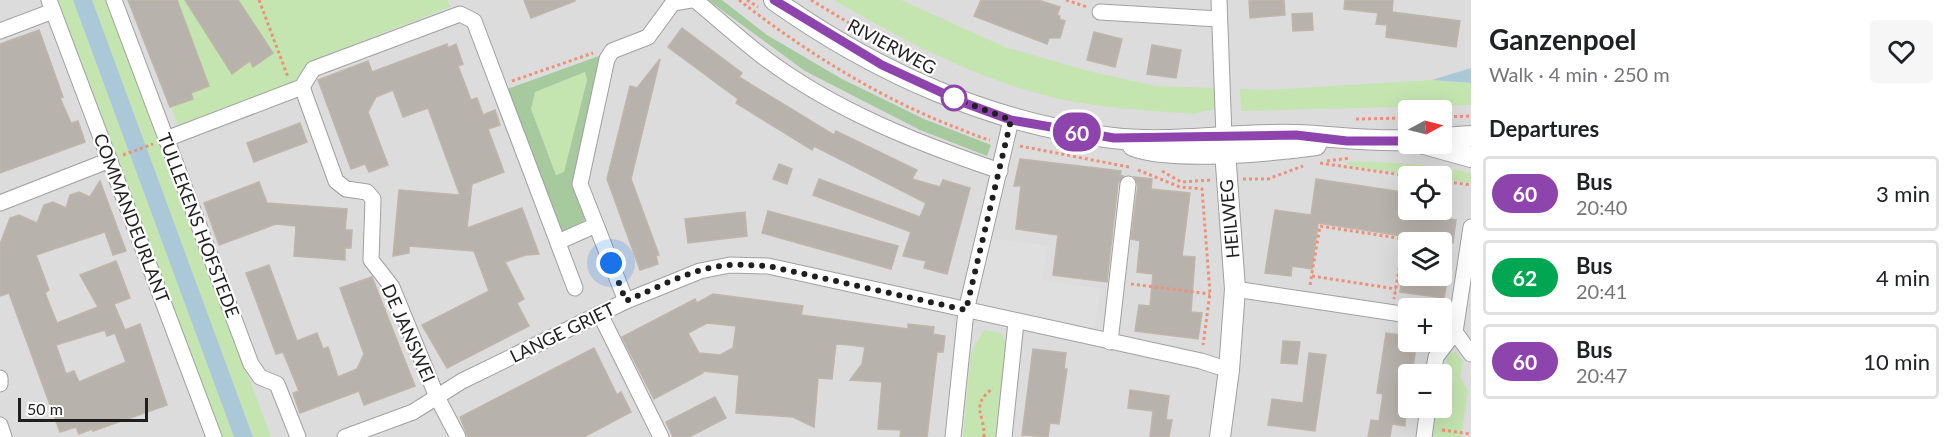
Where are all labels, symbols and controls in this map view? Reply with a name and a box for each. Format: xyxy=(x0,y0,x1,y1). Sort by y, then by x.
street label: RIVIERWEG xyxy=(844,14,940,78)
button: heart xyxy=(1870,20,1933,83)
text: Ganzenpoel xyxy=(1489,22,1637,56)
text: Walk · 4 min · 250 m xyxy=(1489,62,1670,86)
unlabelled marker xyxy=(941,85,967,111)
north arrow xyxy=(1398,100,1452,154)
map controls xyxy=(1398,100,1452,418)
line badge: 60 xyxy=(1050,112,1104,152)
text: Departures xyxy=(1489,115,1599,142)
text: 60 xyxy=(1065,120,1089,145)
street label: COMMANDEURLANT xyxy=(89,130,175,306)
street label: TULLEKENS HOFSTEDE xyxy=(154,130,244,320)
button: locate xyxy=(1398,166,1452,220)
text: Bus xyxy=(1576,168,1612,195)
street label: HEILWEG xyxy=(1215,179,1243,259)
text: 3 min xyxy=(1876,180,1930,207)
text: 60 xyxy=(1513,181,1537,206)
text: 20:40 xyxy=(1576,195,1627,219)
button: layers xyxy=(1398,232,1452,286)
your location xyxy=(596,248,626,278)
text: Bus xyxy=(1576,252,1612,279)
text: 4 min xyxy=(1876,264,1930,291)
text: 62 xyxy=(1513,265,1537,290)
text: 20:41 xyxy=(1576,279,1627,303)
street label: DE JANSWEI xyxy=(378,280,440,386)
street label: LANGE GRIET xyxy=(506,297,618,367)
button: + xyxy=(1398,298,1452,352)
text: Bus xyxy=(1576,336,1612,363)
text: 10 min xyxy=(1863,348,1930,375)
text: 60 xyxy=(1513,349,1537,374)
text: 20:47 xyxy=(1576,363,1627,387)
button: − xyxy=(1398,364,1452,418)
scale bar xyxy=(18,395,148,422)
text: 50 m xyxy=(27,399,63,418)

